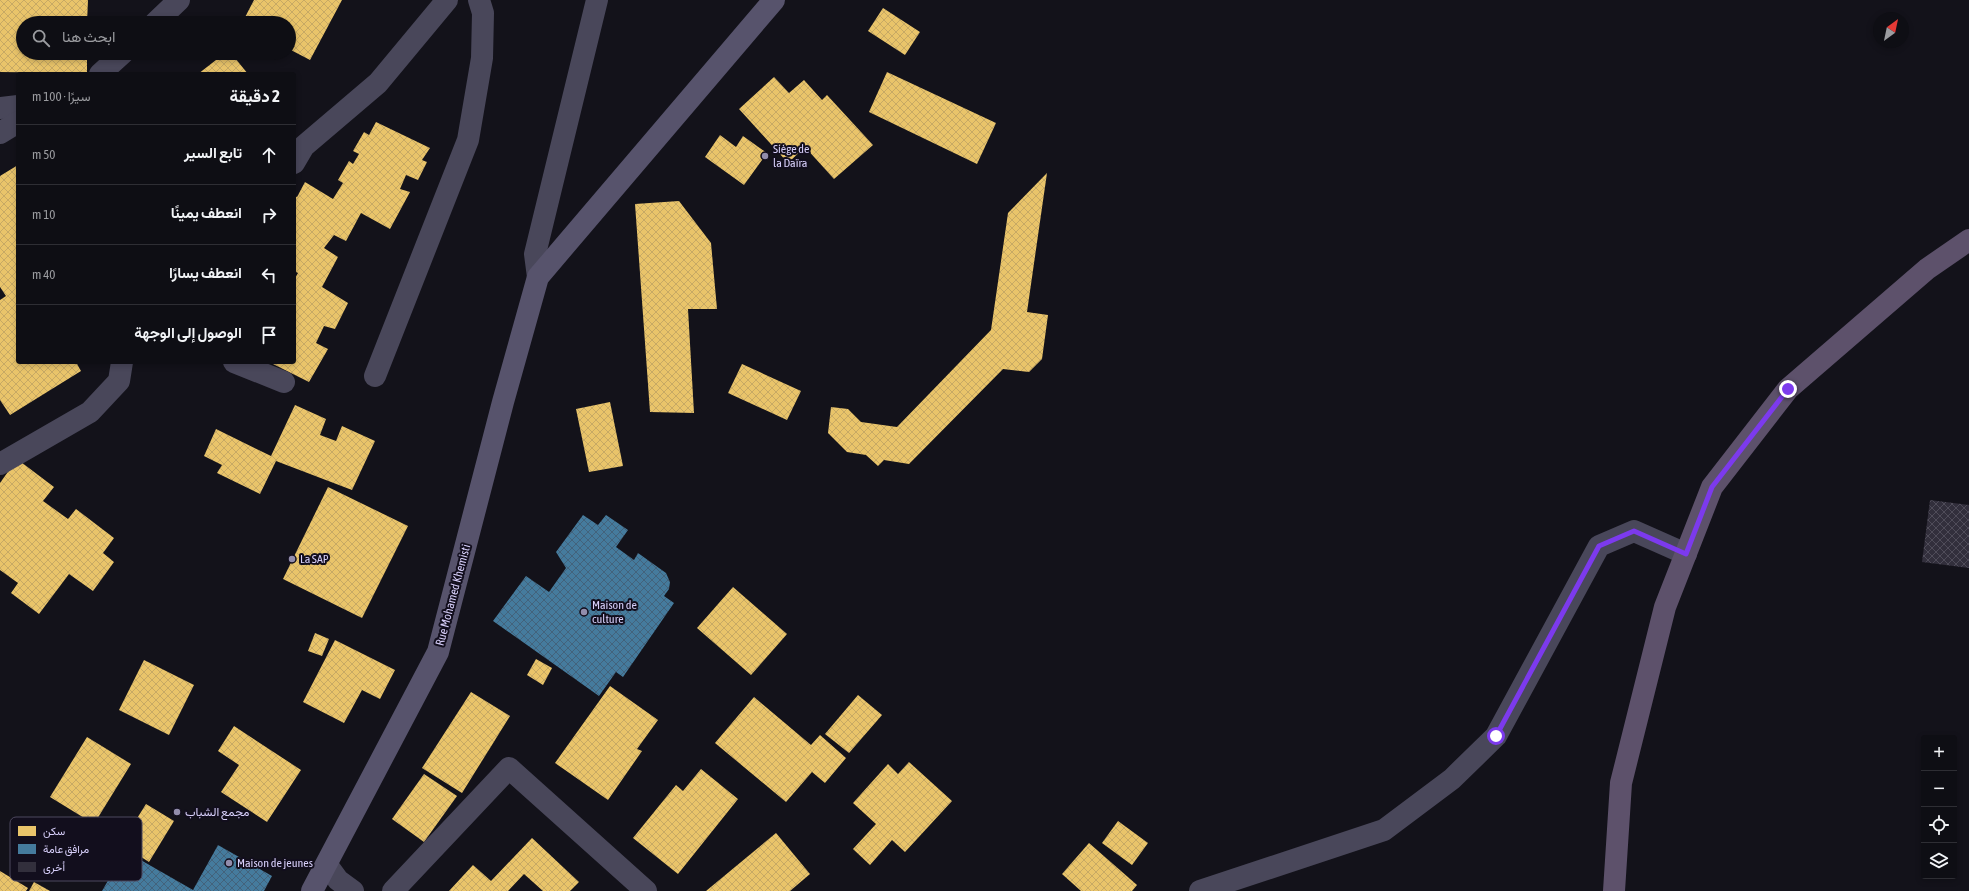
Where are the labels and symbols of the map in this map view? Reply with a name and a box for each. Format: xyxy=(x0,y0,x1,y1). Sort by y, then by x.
north arrow xyxy=(1873,12,1909,48)
place label: Siège de la Daïra xyxy=(773,142,809,170)
marker: Siège de la Daïra xyxy=(760,151,770,161)
route end xyxy=(1779,380,1797,398)
street label: Rue Mohamed Khemisti xyxy=(433,543,473,647)
place label: La SAP xyxy=(300,552,329,566)
marker: La SAP xyxy=(287,554,297,564)
place label: Maison de culture xyxy=(592,598,637,626)
marker: Maison de culture xyxy=(579,607,589,617)
route start xyxy=(1487,727,1505,745)
place label: مجمع الشباب xyxy=(185,805,249,821)
marker: مجمع الشباب xyxy=(172,807,182,817)
legend xyxy=(10,817,142,881)
text: سكن xyxy=(43,825,66,838)
text: مرافق عامة xyxy=(43,843,89,856)
place label: Maison de jeunes xyxy=(237,856,313,870)
marker: Maison de jeunes xyxy=(224,858,234,868)
text: أخرى xyxy=(43,861,65,874)

